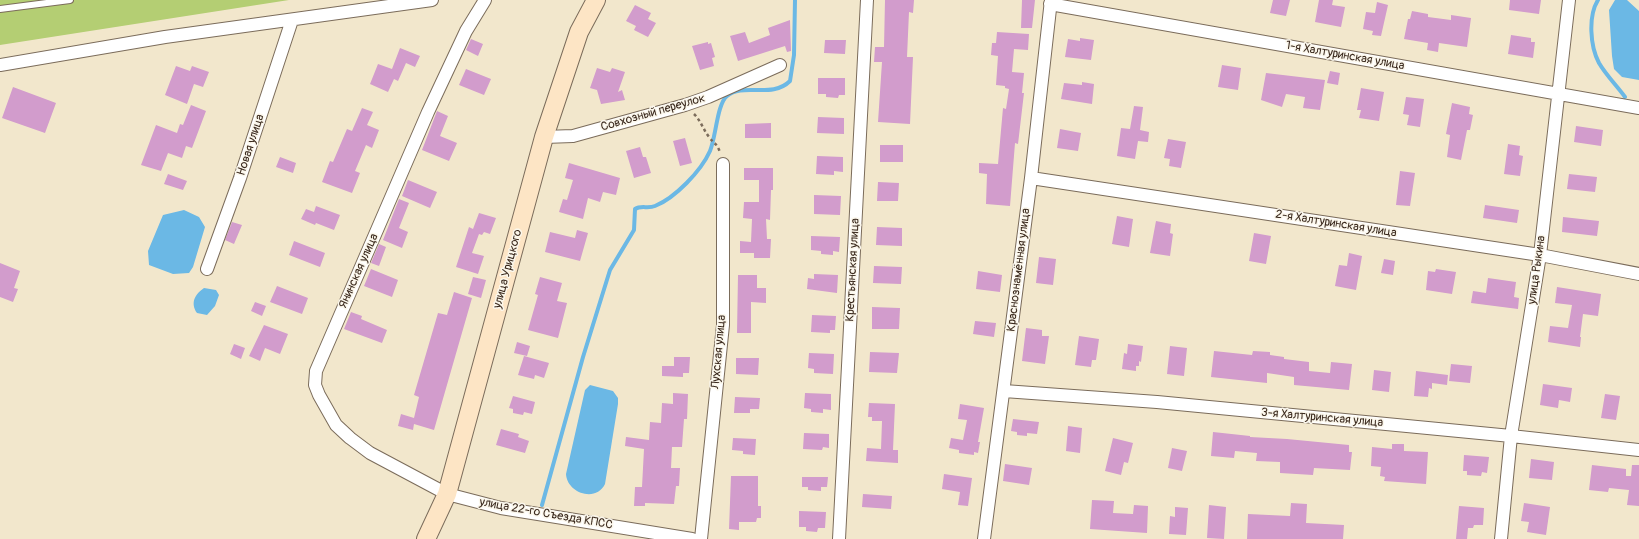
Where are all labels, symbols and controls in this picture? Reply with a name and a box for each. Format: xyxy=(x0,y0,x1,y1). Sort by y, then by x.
street label: 1-я Халтуринская улица xyxy=(1284,38,1406,74)
street label: Совхозный переулок xyxy=(599,91,707,135)
street label: Новая улица xyxy=(234,113,268,177)
street label: 2-я Халтуринская улица xyxy=(1274,207,1398,241)
street label: Краснознамённая улица xyxy=(1004,208,1034,332)
street label: Крестьянская улица xyxy=(843,218,863,322)
street label: улица Урицкого xyxy=(491,228,525,310)
street label: Янинская улица xyxy=(336,231,382,311)
street label: улица Рыкина xyxy=(1525,235,1549,305)
street label: Лухская улица xyxy=(709,314,729,390)
street label: 3-я Халтуринская улица xyxy=(1260,405,1384,431)
street label: улица 22-го Съезда КПСС xyxy=(478,495,614,533)

